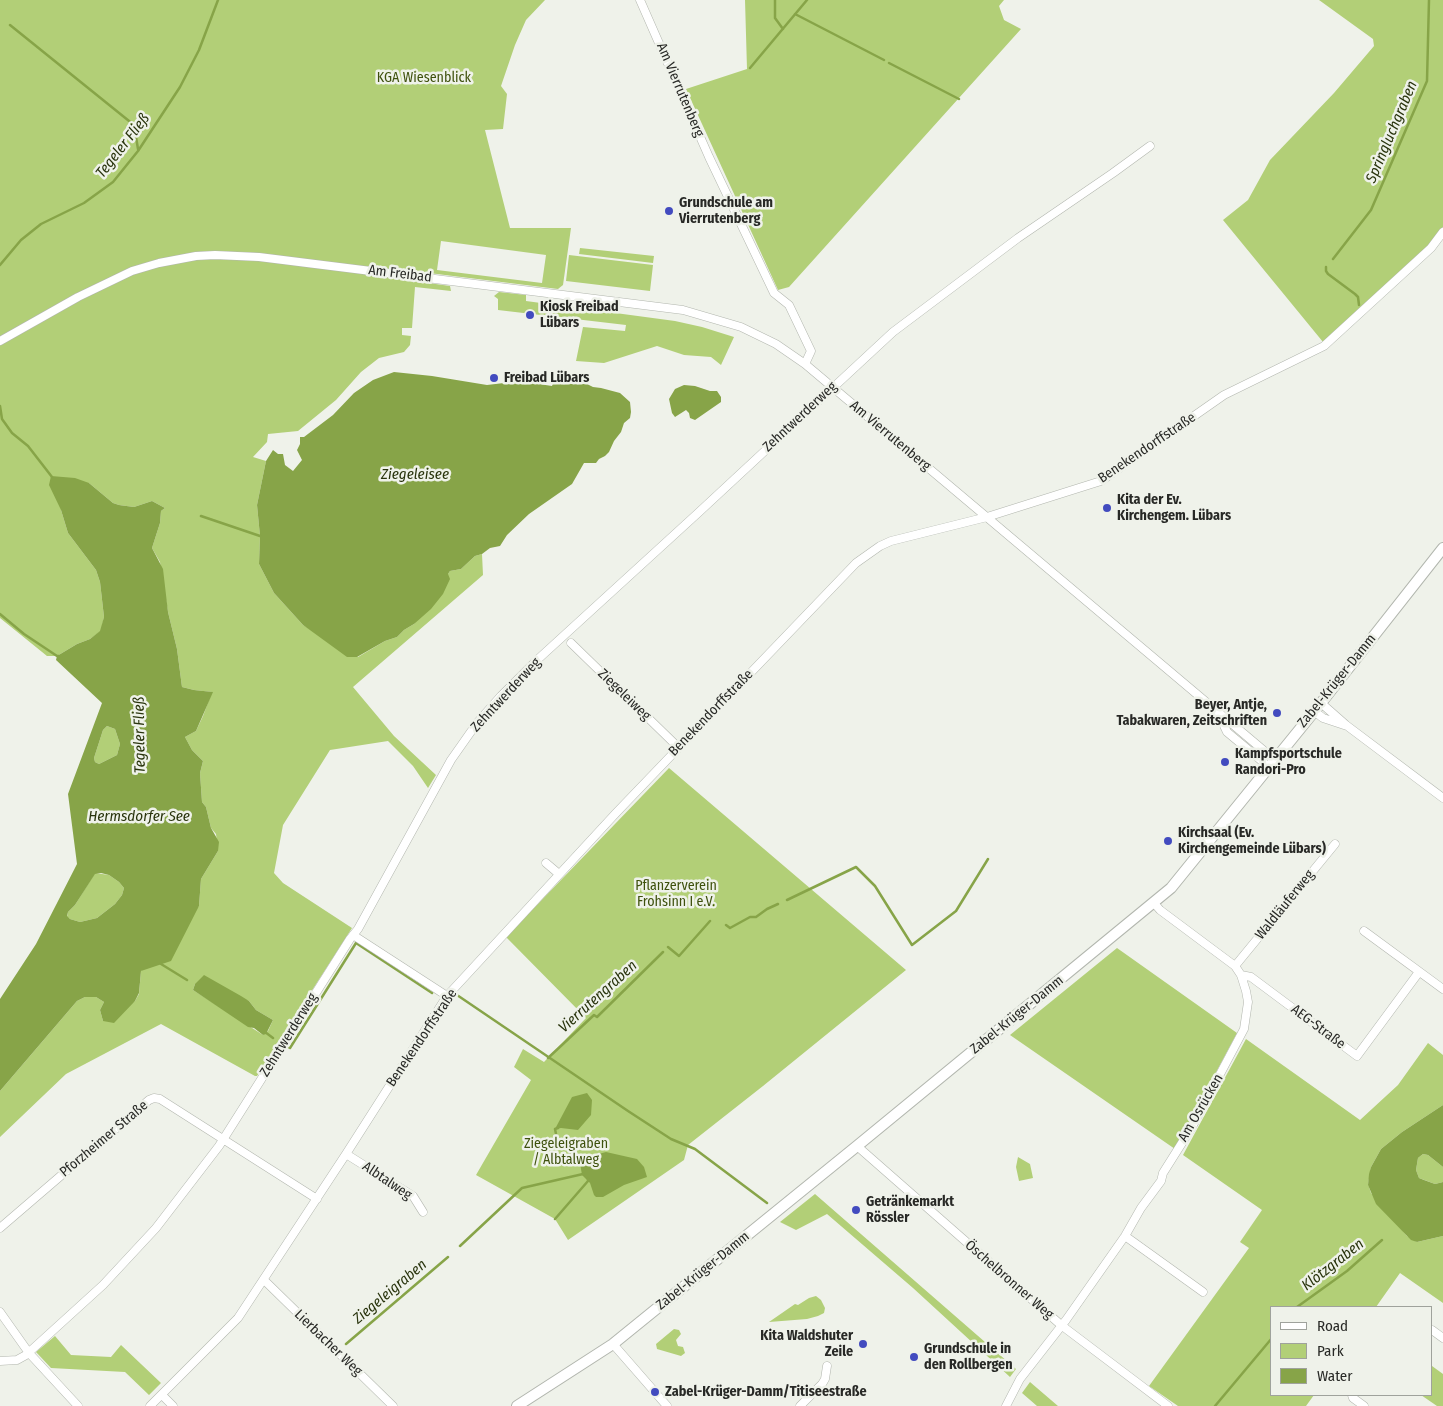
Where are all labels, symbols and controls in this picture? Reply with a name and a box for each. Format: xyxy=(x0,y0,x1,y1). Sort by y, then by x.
street label: Am Vierrutenberg xyxy=(653,41,707,139)
park label: KGA Wiesenblick xyxy=(377,70,471,86)
water label: Springluchgraben xyxy=(1362,78,1422,186)
water label: Tegeler Fließ xyxy=(92,110,154,182)
place label: Grundschule am Vierrutenberg xyxy=(679,195,773,228)
marker: Grundschule am Vierrutenberg xyxy=(663,205,675,217)
street label: Am Freibad xyxy=(367,262,433,286)
place label: Kiosk Freibad Lübars xyxy=(540,299,619,332)
marker: Kiosk Freibad Lübars xyxy=(524,309,536,321)
place label: Freibad Lübars xyxy=(504,370,589,386)
marker: Freibad Lübars xyxy=(488,372,500,384)
street label: Zehntwerderweg xyxy=(759,378,841,456)
street label: Am Vierrutenberg xyxy=(846,397,934,475)
street label: Benekendorffstraße xyxy=(1095,409,1199,487)
water label: Ziegeleisee xyxy=(381,466,449,484)
place label: Kita der Ev. Kirchengem. Lübars xyxy=(1117,492,1231,524)
marker: Kita der Ev. Kirchengem. Lübars xyxy=(1101,502,1113,514)
street label: Zabel-Krüger-Damm xyxy=(1294,631,1380,731)
street label: Zehntwerderweg xyxy=(467,654,545,736)
street label: Ziegeleiweg xyxy=(594,666,654,724)
street label: Benekendorffstraße xyxy=(665,666,757,760)
water label: Tegeler Fließ xyxy=(130,696,150,774)
place label: Beyer, Antje, Tabakwaren, Zeitschriften xyxy=(1116,697,1267,730)
marker: Beyer, Antje, Tabakwaren, Zeitschriften xyxy=(1271,707,1283,719)
place label: Kampfsportschule Randori-Pro xyxy=(1235,746,1342,779)
marker: Kampfsportschule Randori-Pro xyxy=(1219,756,1231,768)
water label: Hermsdorfer See xyxy=(88,808,190,826)
place label: Kirchsaal (Ev. Kirchengemeinde Lübars) xyxy=(1178,825,1326,858)
marker: Kirchsaal (Ev. Kirchengemeinde Lübars) xyxy=(1162,835,1174,847)
street label: Waldläuferweg xyxy=(1252,867,1318,943)
park label: Pflanzerverein Frohsinn I e.V. xyxy=(635,878,717,910)
water label: Vierrutengraben xyxy=(555,957,641,1037)
street label: Zabel-Krüger-Damm xyxy=(967,972,1067,1058)
street label: Benekendorffstraße xyxy=(383,986,461,1090)
street label: Zehntwerderweg xyxy=(257,990,321,1080)
street label: AEG-Straße xyxy=(1288,1001,1348,1053)
street label: Am Osrücken xyxy=(1175,1071,1227,1145)
street label: Pforzheimer Straße xyxy=(56,1097,152,1181)
park label: Ziegeleigraben / Albtalweg xyxy=(524,1136,608,1168)
street label: Albtalweg xyxy=(359,1158,415,1204)
place label: Getränkemarkt Rössler xyxy=(866,1194,954,1226)
marker: Getränkemarkt Rössler xyxy=(850,1204,862,1216)
street label: Zabel-Krüger-Damm xyxy=(653,1228,753,1314)
water label: Klötzgraben xyxy=(1298,1235,1368,1295)
street label: Öschelbronner Weg xyxy=(961,1237,1057,1323)
water label: Ziegeleigraben xyxy=(349,1256,431,1328)
street label: Lierbacher Weg xyxy=(291,1306,365,1380)
legend xyxy=(1270,1306,1433,1396)
text: Road xyxy=(1317,1317,1348,1335)
place label: Kita Waldshuter Zeile xyxy=(760,1328,853,1360)
marker: Kita Waldshuter Zeile xyxy=(857,1338,869,1350)
place label: Grundschule in den Rollbergen xyxy=(924,1341,1013,1374)
text: Park xyxy=(1317,1342,1344,1360)
marker: Grundschule in den Rollbergen xyxy=(908,1351,920,1363)
text: Water xyxy=(1317,1367,1352,1385)
place label: Zabel-Krüger-Damm/Titiseestraße xyxy=(665,1384,867,1400)
marker: Zabel-Krüger-Damm/Titiseestraße xyxy=(649,1386,661,1398)

